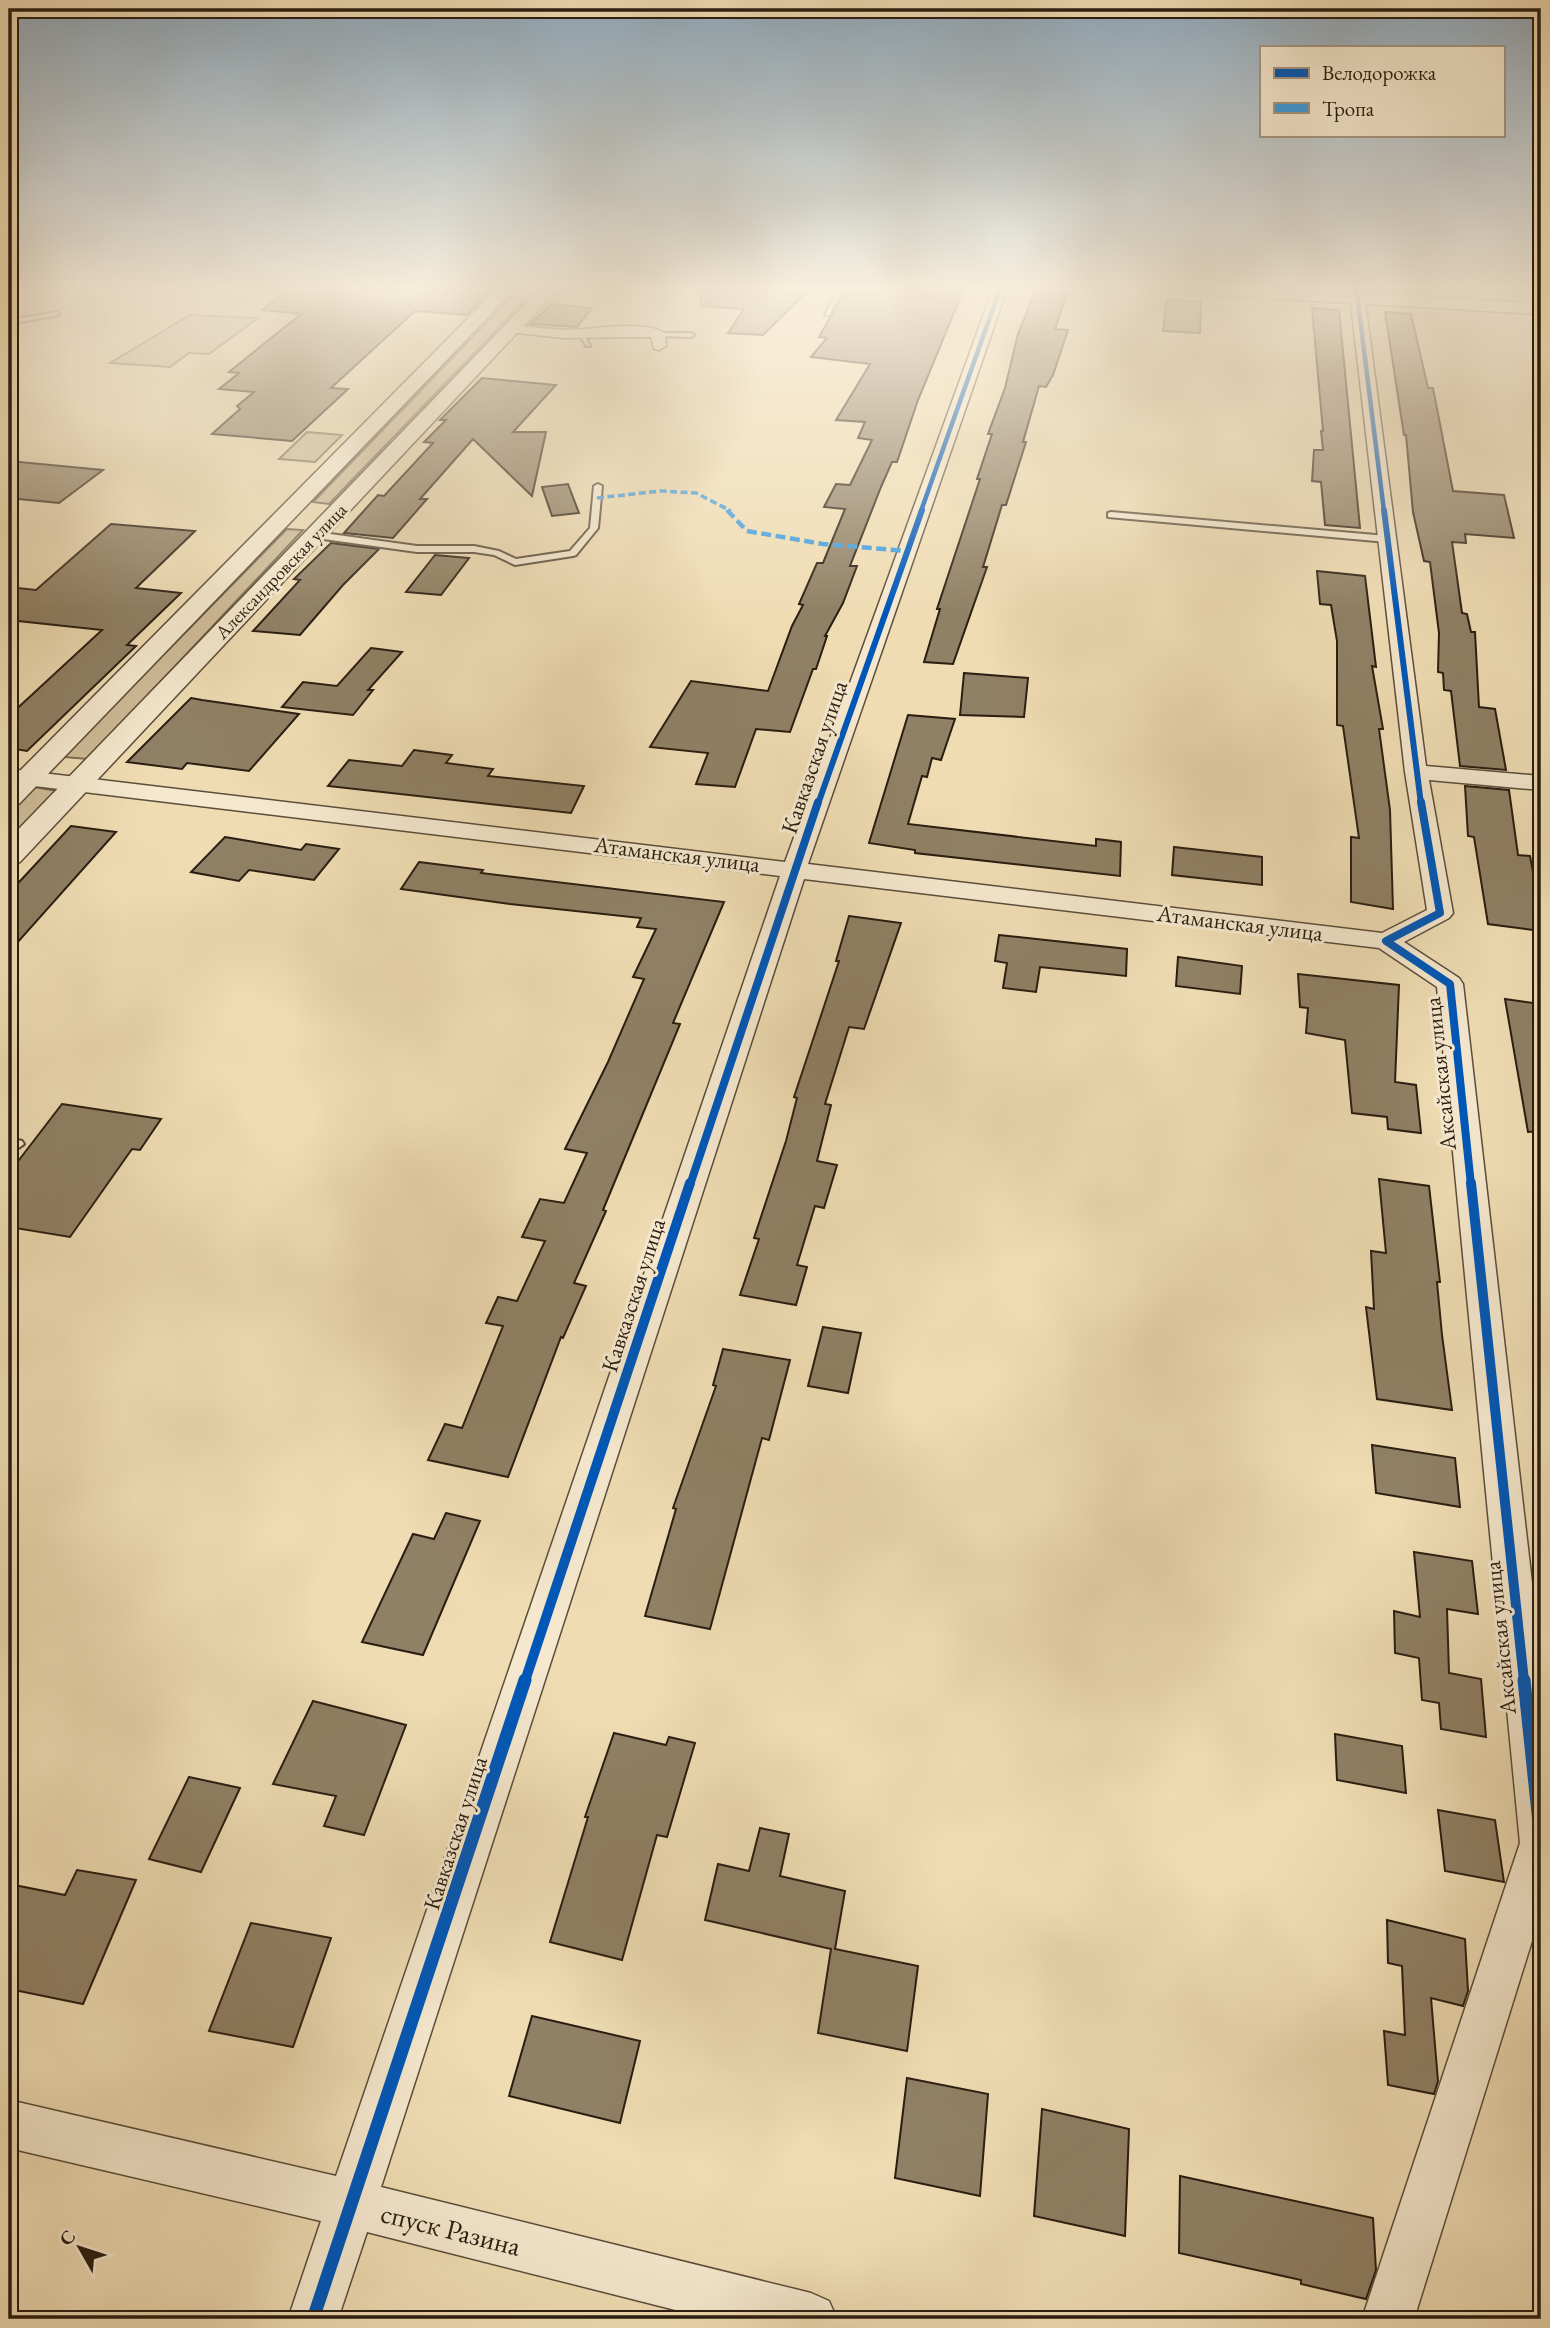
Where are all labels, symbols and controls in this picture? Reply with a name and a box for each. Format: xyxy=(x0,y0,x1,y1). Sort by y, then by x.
legend xyxy=(1260,46,1504,136)
text: Велодорожка xyxy=(1322,59,1437,86)
text: Тропа xyxy=(1322,95,1375,122)
street label: Александровская улица xyxy=(209,497,353,645)
street label: Кавказская улица xyxy=(774,676,854,838)
street label: Атаманская улица xyxy=(591,829,762,879)
street label: Атаманская улица xyxy=(1154,898,1325,948)
street label: Аксайская улица xyxy=(1417,995,1463,1153)
street label: Кавказская улица xyxy=(594,1214,672,1376)
street label: Аксайская улица xyxy=(1477,1559,1523,1717)
street label: Кавказская улица xyxy=(416,1752,494,1914)
street label: спуск Разина xyxy=(377,2194,525,2264)
north arrow xyxy=(46,2212,116,2282)
text: С xyxy=(53,2225,81,2251)

